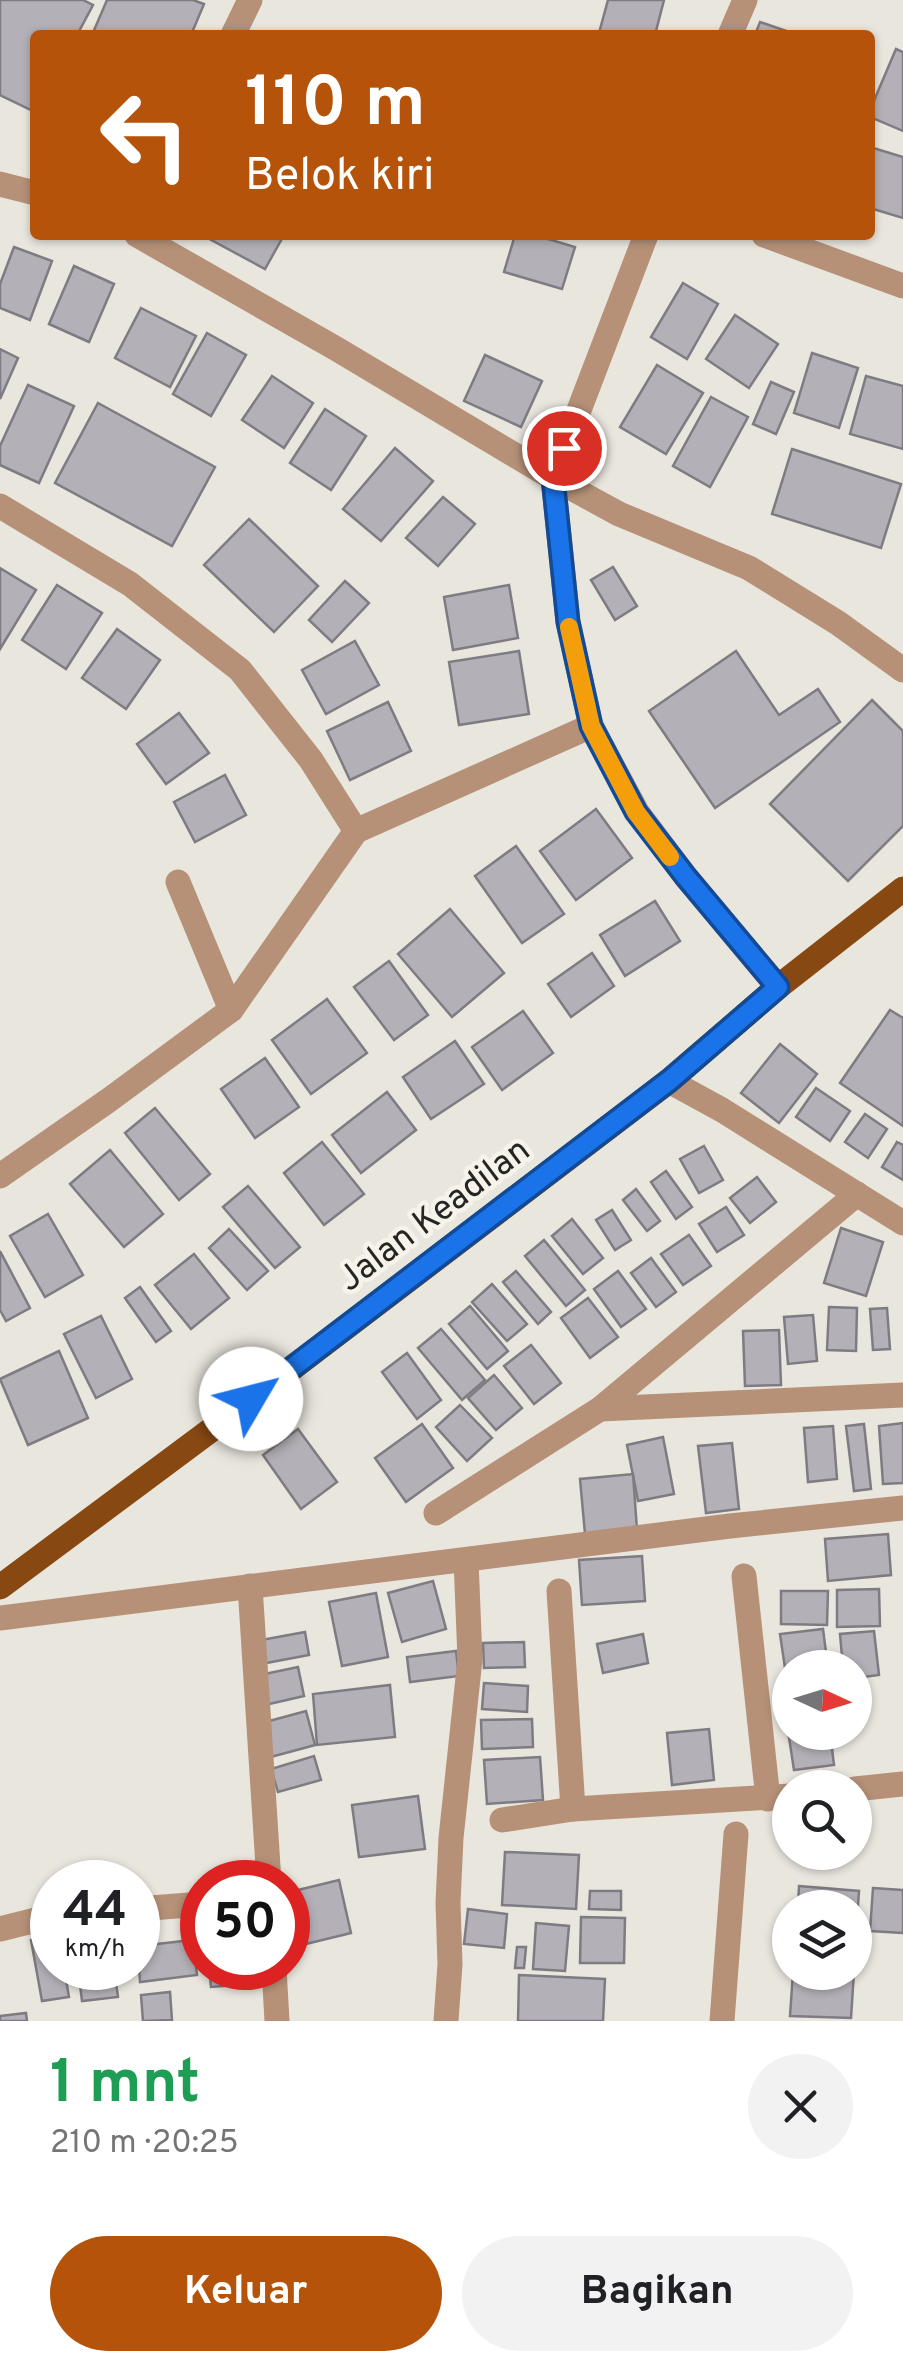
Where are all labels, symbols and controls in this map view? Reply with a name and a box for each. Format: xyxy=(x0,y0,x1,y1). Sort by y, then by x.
text: 110 m xyxy=(245,62,426,151)
icon: left xyxy=(80,70,210,200)
text: Belok kiri xyxy=(245,149,435,206)
pin xyxy=(522,406,607,491)
icon: arrive xyxy=(537,421,592,476)
street label: Jalan Keadilan xyxy=(330,1129,540,1303)
position arrow xyxy=(199,1347,303,1451)
north arrow xyxy=(772,1650,872,1750)
map controls xyxy=(772,1650,872,1990)
button: search xyxy=(772,1770,872,1870)
speed limit sign: 50 xyxy=(180,1860,310,1990)
text: 44 xyxy=(63,1881,127,1944)
button: layers xyxy=(772,1890,872,1990)
text: km/h xyxy=(65,1934,125,1966)
text: 1 mnt xyxy=(50,2048,200,2124)
button: close xyxy=(748,2054,853,2159)
text: 210 m · 20:25 xyxy=(50,2124,239,2164)
button: Keluar xyxy=(50,2236,442,2351)
button: Bagikan xyxy=(462,2236,853,2351)

